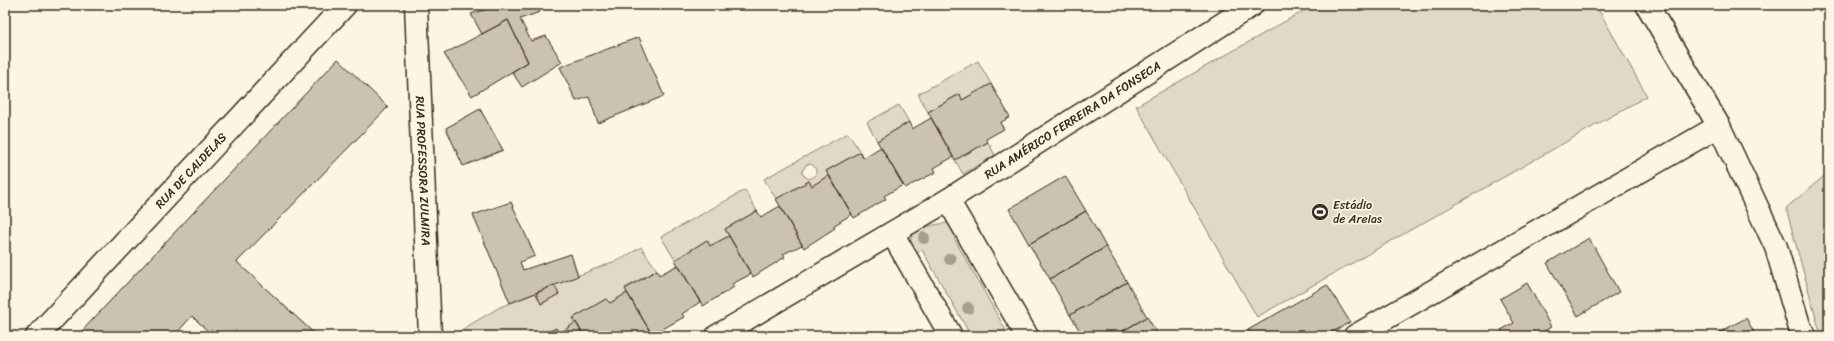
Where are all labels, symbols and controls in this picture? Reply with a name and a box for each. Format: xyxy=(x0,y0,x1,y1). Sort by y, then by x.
street label: RUA AMÉRICO FERREIRA DA FONSECA xyxy=(980,55,1165,185)
street label: RUA PROFESSORA ZULMIRA xyxy=(409,96,437,246)
street label: RUA DE CALDELAS xyxy=(150,127,233,214)
place label: Estádio de Areias xyxy=(1333,194,1382,230)
sports icon: Estádio de Areias xyxy=(1310,202,1330,222)

